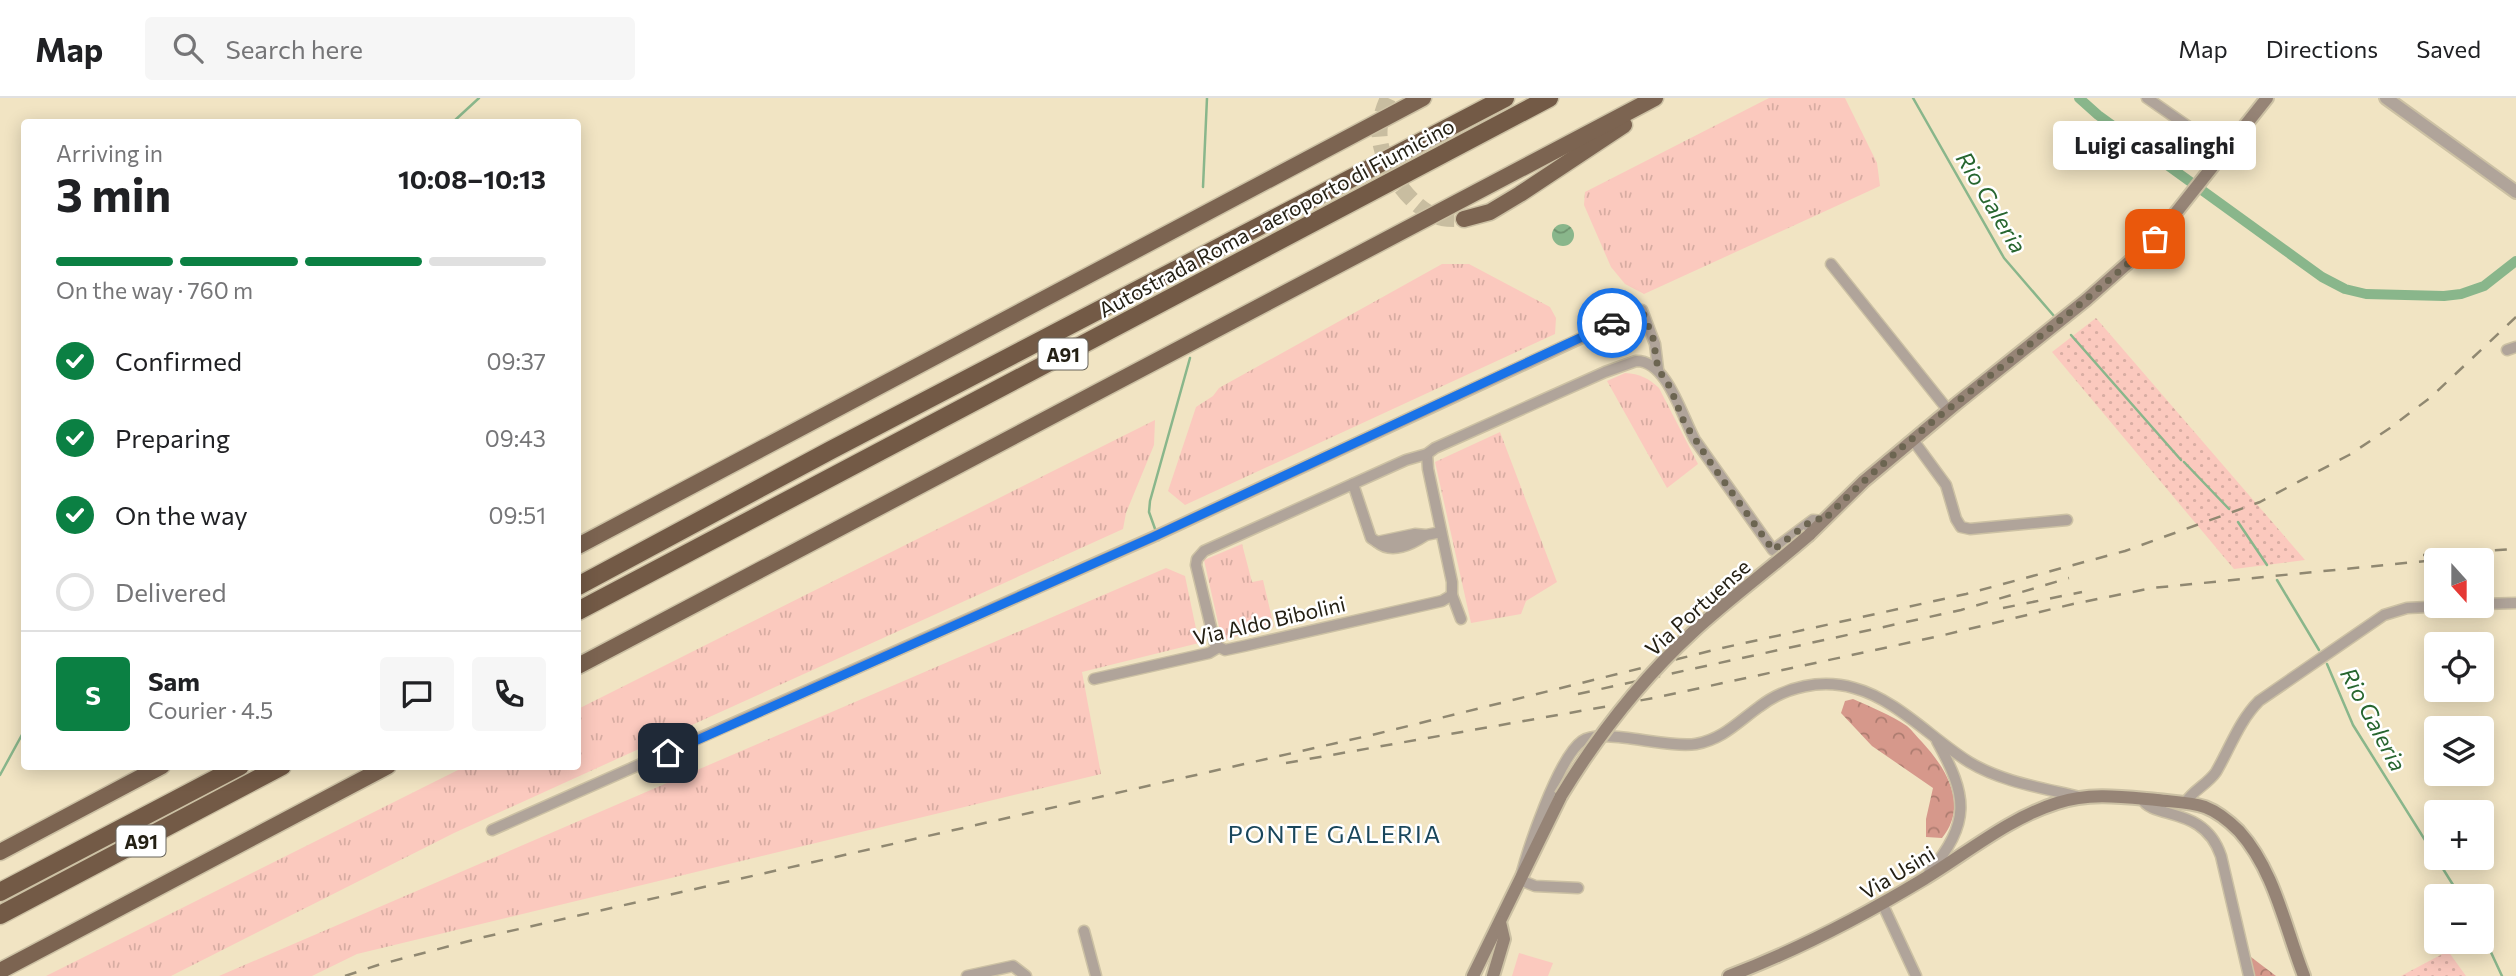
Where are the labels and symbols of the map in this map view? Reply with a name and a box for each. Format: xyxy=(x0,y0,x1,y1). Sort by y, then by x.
street label: Autostrada Roma - aeroporto di Fiumicino xyxy=(1094,112,1458,322)
callout: Luigi casalinghi xyxy=(2054,120,2256,169)
water label: Rio Galeria xyxy=(1951,146,2033,258)
pin xyxy=(2125,209,2185,269)
courier xyxy=(1577,288,1647,358)
road number: A91 xyxy=(1038,338,1088,370)
north arrow xyxy=(2424,548,2494,618)
street label: Via Portuense xyxy=(1639,553,1755,661)
street label: Via Aldo Bibolini xyxy=(1190,590,1348,650)
water label: Rio Galeria xyxy=(2335,662,2413,776)
pin xyxy=(638,723,698,783)
district label: PONTE GALERIA xyxy=(1228,819,1442,848)
road number: A91 xyxy=(116,826,166,856)
street label: Via Usini xyxy=(1855,840,1939,904)

